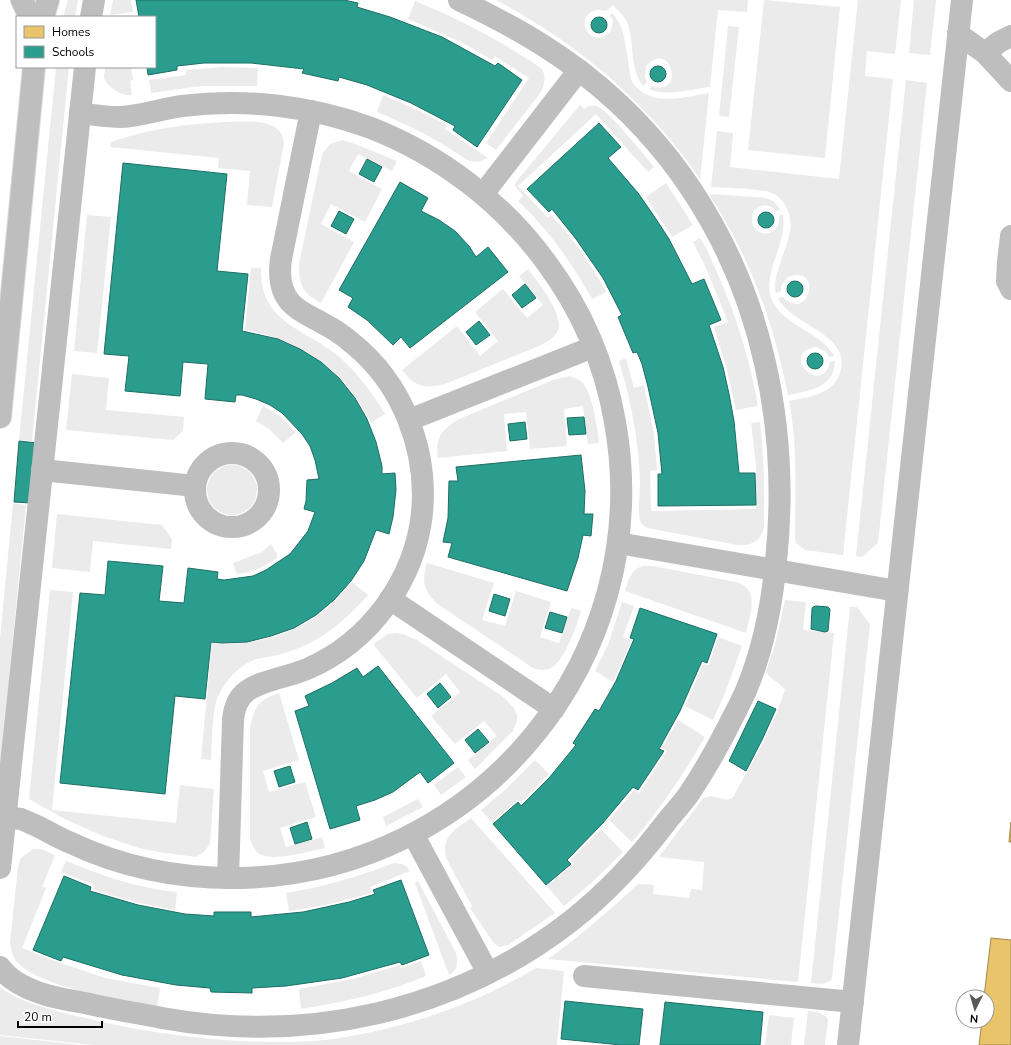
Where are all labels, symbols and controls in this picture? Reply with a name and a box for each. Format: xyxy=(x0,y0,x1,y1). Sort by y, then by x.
legend xyxy=(16,16,156,68)
text: Homes xyxy=(52,24,90,40)
text: Schools xyxy=(52,44,95,60)
north arrow xyxy=(955,989,995,1029)
scale bar xyxy=(18,1003,102,1029)
text: 20 m xyxy=(24,1009,52,1025)
text: N xyxy=(969,1011,979,1026)

